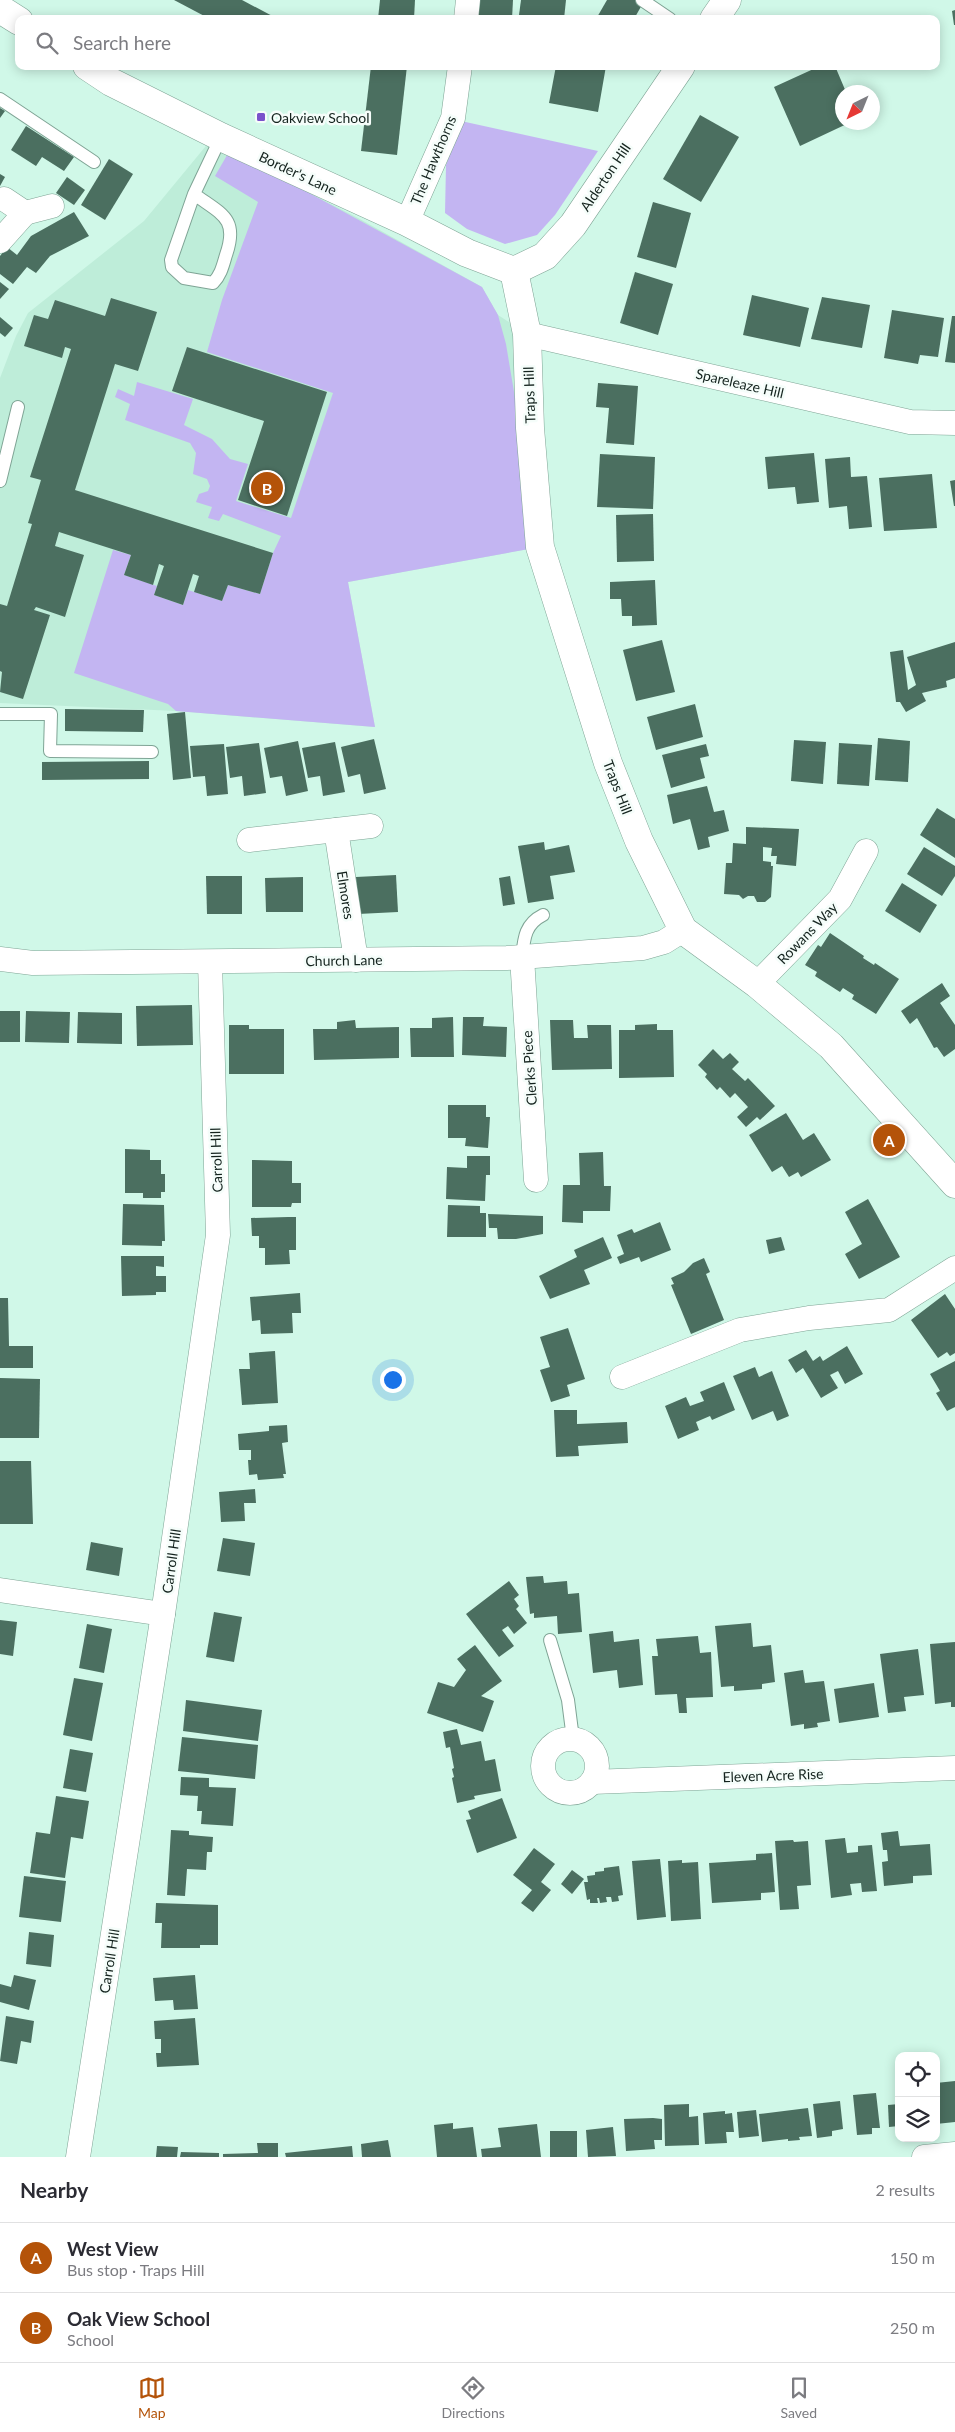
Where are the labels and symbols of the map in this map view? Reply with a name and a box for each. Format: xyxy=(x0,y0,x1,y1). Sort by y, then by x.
north arrow xyxy=(835,85,880,130)
place label: Oakview School xyxy=(271,109,370,126)
marker: Oakview School xyxy=(255,111,267,123)
street label: The Hawthorns xyxy=(407,113,459,207)
street label: Alderton Hill xyxy=(576,140,634,214)
street label: Border's Lane xyxy=(256,148,340,198)
street label: Spareleaze Hill xyxy=(694,365,786,401)
street label: Traps Hill xyxy=(520,366,538,424)
pin: B xyxy=(251,469,283,507)
street label: Traps Hill xyxy=(600,757,636,817)
street label: Elmores xyxy=(334,869,358,921)
street label: Rowans Way xyxy=(773,898,841,967)
street label: Church Lane xyxy=(305,951,383,969)
street label: Clerks Piece xyxy=(518,1030,540,1106)
pin: A xyxy=(873,1121,905,1159)
street label: Carroll Hill xyxy=(206,1127,226,1193)
your location xyxy=(380,1367,406,1393)
street label: Carroll Hill xyxy=(158,1528,184,1594)
street label: Eleven Acre Rise xyxy=(722,1765,824,1785)
street label: Carroll Hill xyxy=(96,1928,122,1994)

